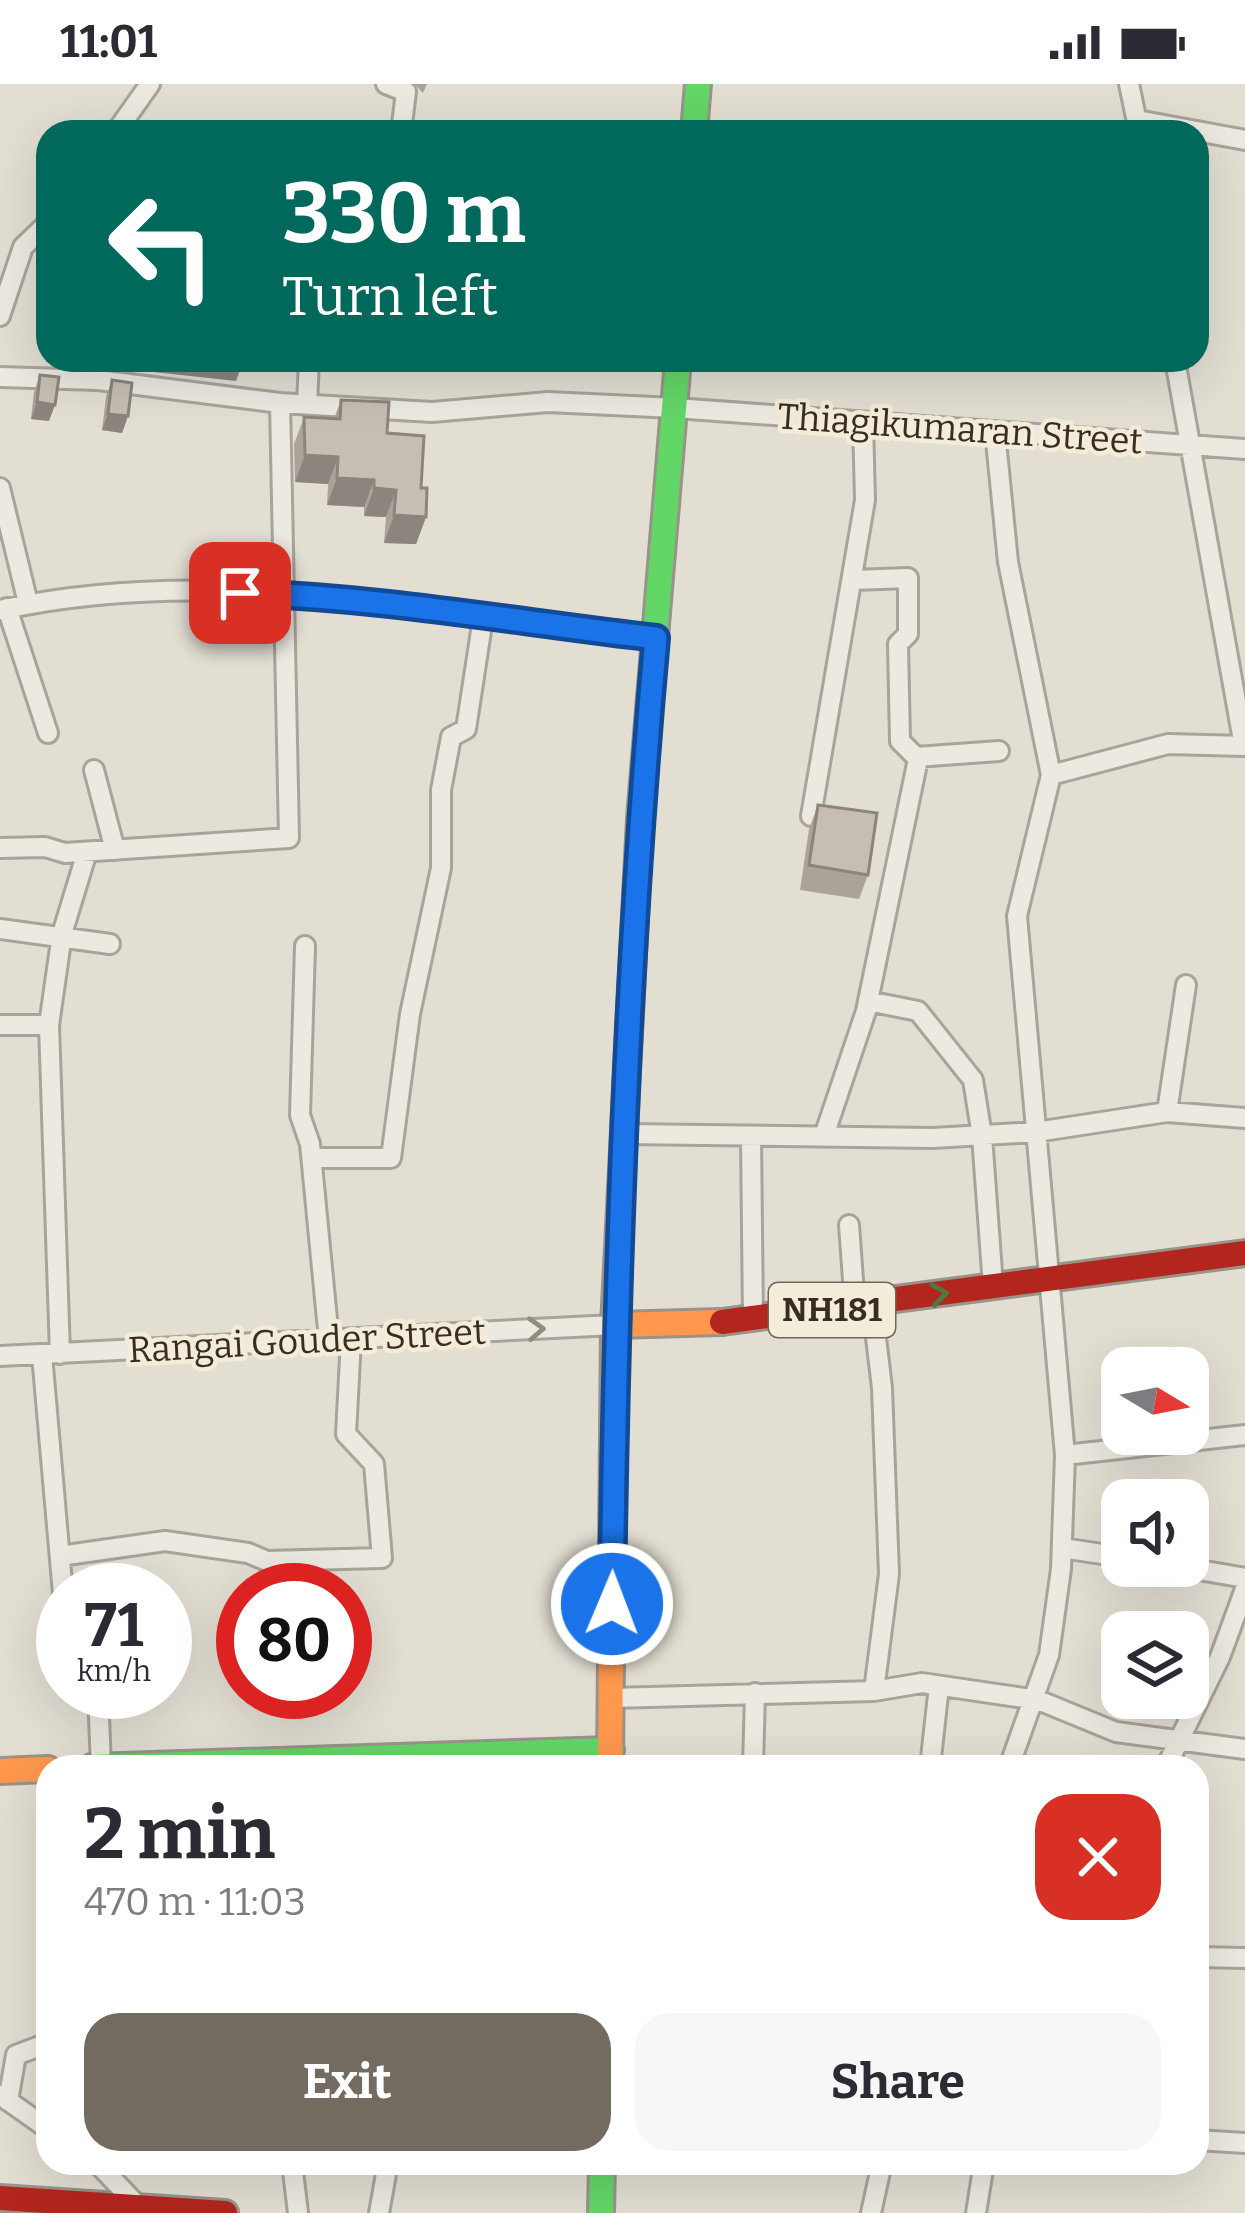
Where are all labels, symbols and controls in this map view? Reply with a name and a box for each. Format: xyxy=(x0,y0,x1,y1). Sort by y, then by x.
text: 11:01 xyxy=(60,15,157,69)
text: 330 m xyxy=(282,163,526,264)
icon: left xyxy=(84,168,240,324)
text: Turn left xyxy=(282,265,498,329)
street label: Thiagikumaran Street xyxy=(776,394,1144,464)
pin xyxy=(189,542,291,644)
icon: arrive xyxy=(207,560,273,626)
one-way arrow xyxy=(929,1282,949,1308)
road number: NH181 xyxy=(769,1283,895,1337)
street label: Rangai Gouder Street xyxy=(127,1310,487,1372)
one-way arrow xyxy=(527,1316,546,1342)
north arrow xyxy=(1101,1347,1209,1455)
map controls xyxy=(1101,1347,1209,1719)
button: sound xyxy=(1101,1479,1209,1587)
position arrow xyxy=(549,1541,675,1667)
speed limit sign: 80 xyxy=(216,1563,372,1719)
text: 71 xyxy=(85,1590,144,1662)
button: layers xyxy=(1101,1611,1209,1719)
text: km/h xyxy=(77,1653,151,1689)
text: 2 min xyxy=(84,1791,275,1877)
button: close xyxy=(1035,1794,1161,1920)
text: 470 m · 11:03 xyxy=(84,1879,306,1925)
button: Exit xyxy=(84,2013,611,2151)
button: Share xyxy=(635,2013,1161,2151)

